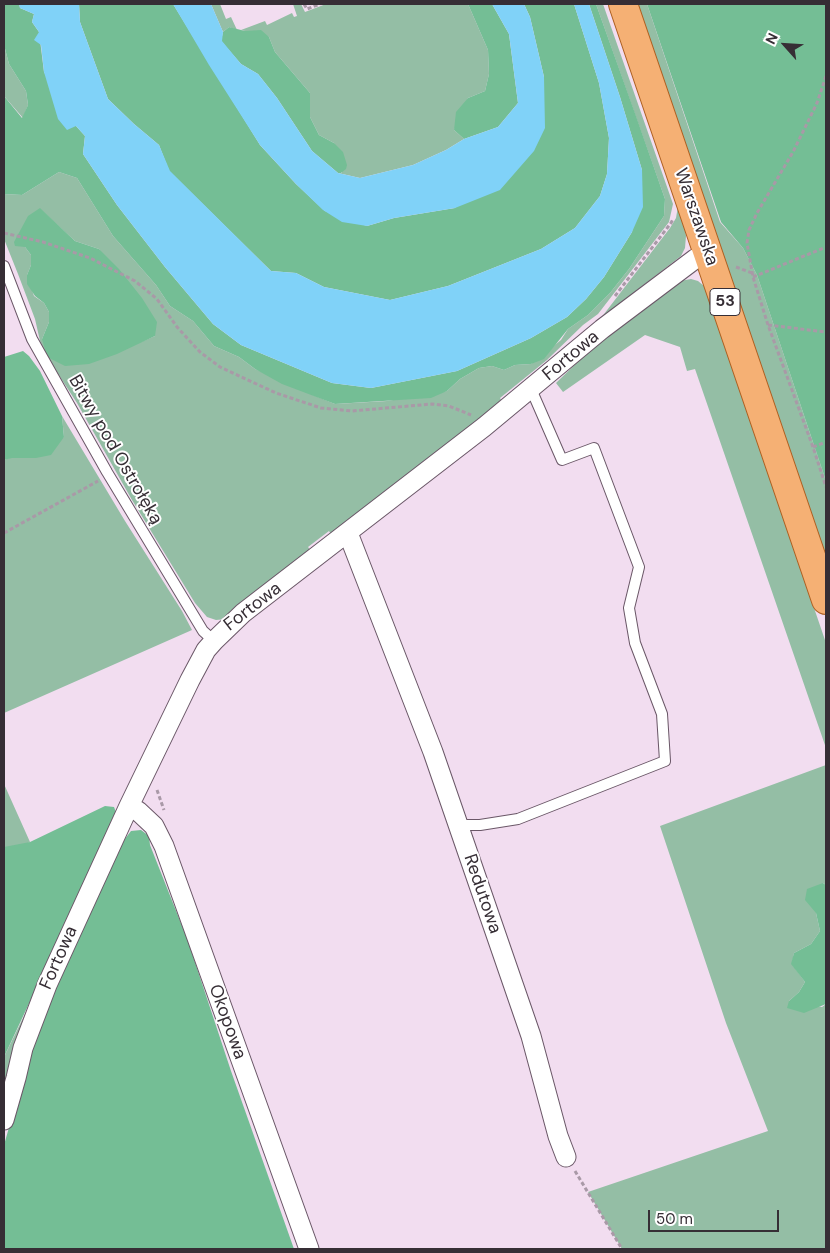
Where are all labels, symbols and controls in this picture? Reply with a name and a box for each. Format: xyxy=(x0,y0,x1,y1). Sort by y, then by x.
north arrow xyxy=(760,20,810,70)
text: N xyxy=(761,30,782,47)
street label: Warszawska xyxy=(669,166,723,268)
road number: 53 xyxy=(710,288,740,316)
street label: Fortowa xyxy=(538,326,604,386)
street label: Bitwy pod Ostrołęką xyxy=(63,371,167,529)
street label: Fortowa xyxy=(220,578,286,636)
street label: Redutowa xyxy=(458,852,506,936)
street label: Fortowa xyxy=(36,923,82,993)
street label: Okopowa xyxy=(204,982,250,1062)
scale bar xyxy=(650,1200,781,1232)
text: 50 m xyxy=(656,1209,693,1229)

